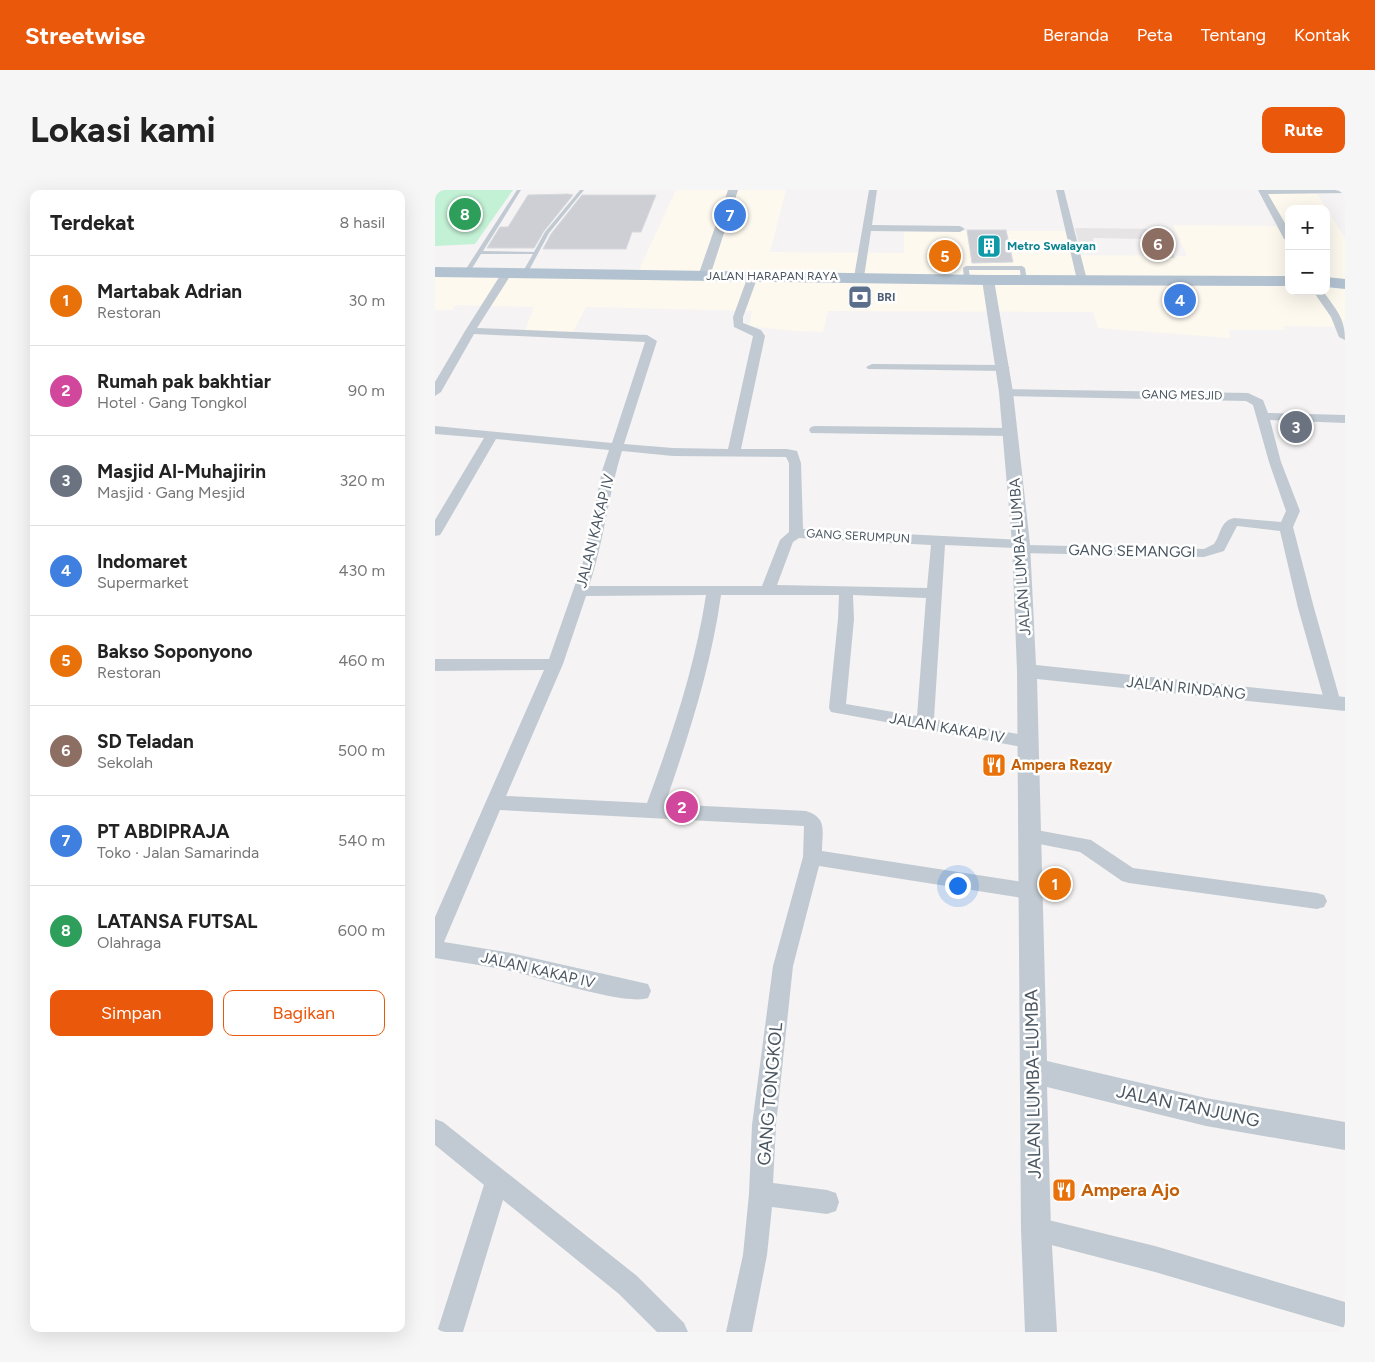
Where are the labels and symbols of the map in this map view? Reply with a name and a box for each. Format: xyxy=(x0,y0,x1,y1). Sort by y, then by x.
pin: 8 xyxy=(449,195,481,233)
pin: 7 xyxy=(714,196,746,234)
pin: 6 xyxy=(1142,225,1174,263)
building icon: Metro Swalayan xyxy=(976,233,1002,259)
pin: 5 xyxy=(929,237,961,275)
place label: Metro Swalayan xyxy=(1007,239,1096,253)
street label: JALAN HARAPAN RAYA xyxy=(706,269,838,283)
pin: 4 xyxy=(1164,281,1196,319)
bank icon: BRI xyxy=(847,284,873,310)
place label: BRI xyxy=(877,290,896,304)
street label: GANG MESJID xyxy=(1141,387,1223,403)
pin: 3 xyxy=(1280,408,1312,446)
street label: JALAN KAKAP IV xyxy=(572,472,618,590)
street label: JALAN LUMBA-LUMBA xyxy=(1006,477,1034,637)
street label: GANG SERUMPUN xyxy=(806,526,910,546)
street label: GANG SEMANGGI xyxy=(1068,541,1196,561)
street label: JALAN RINDANG xyxy=(1126,673,1246,703)
street label: JALAN KAKAP IV xyxy=(888,709,1007,747)
restaurant icon: Ampera Rezqy xyxy=(981,752,1007,778)
place label: Ampera Rezqy xyxy=(1011,756,1112,774)
pin: 2 xyxy=(666,788,698,826)
pin: 1 xyxy=(1039,865,1071,903)
your location xyxy=(945,873,971,899)
street label: JALAN KAKAP IV xyxy=(479,948,597,992)
street label: JALAN LUMBA-LUMBA xyxy=(1020,989,1046,1179)
street label: GANG TONGKOL xyxy=(753,1021,787,1167)
street label: JALAN TANJUNG xyxy=(1114,1080,1262,1132)
restaurant icon: Ampera Ajo xyxy=(1051,1177,1077,1203)
place label: Ampera Ajo xyxy=(1081,1179,1180,1201)

